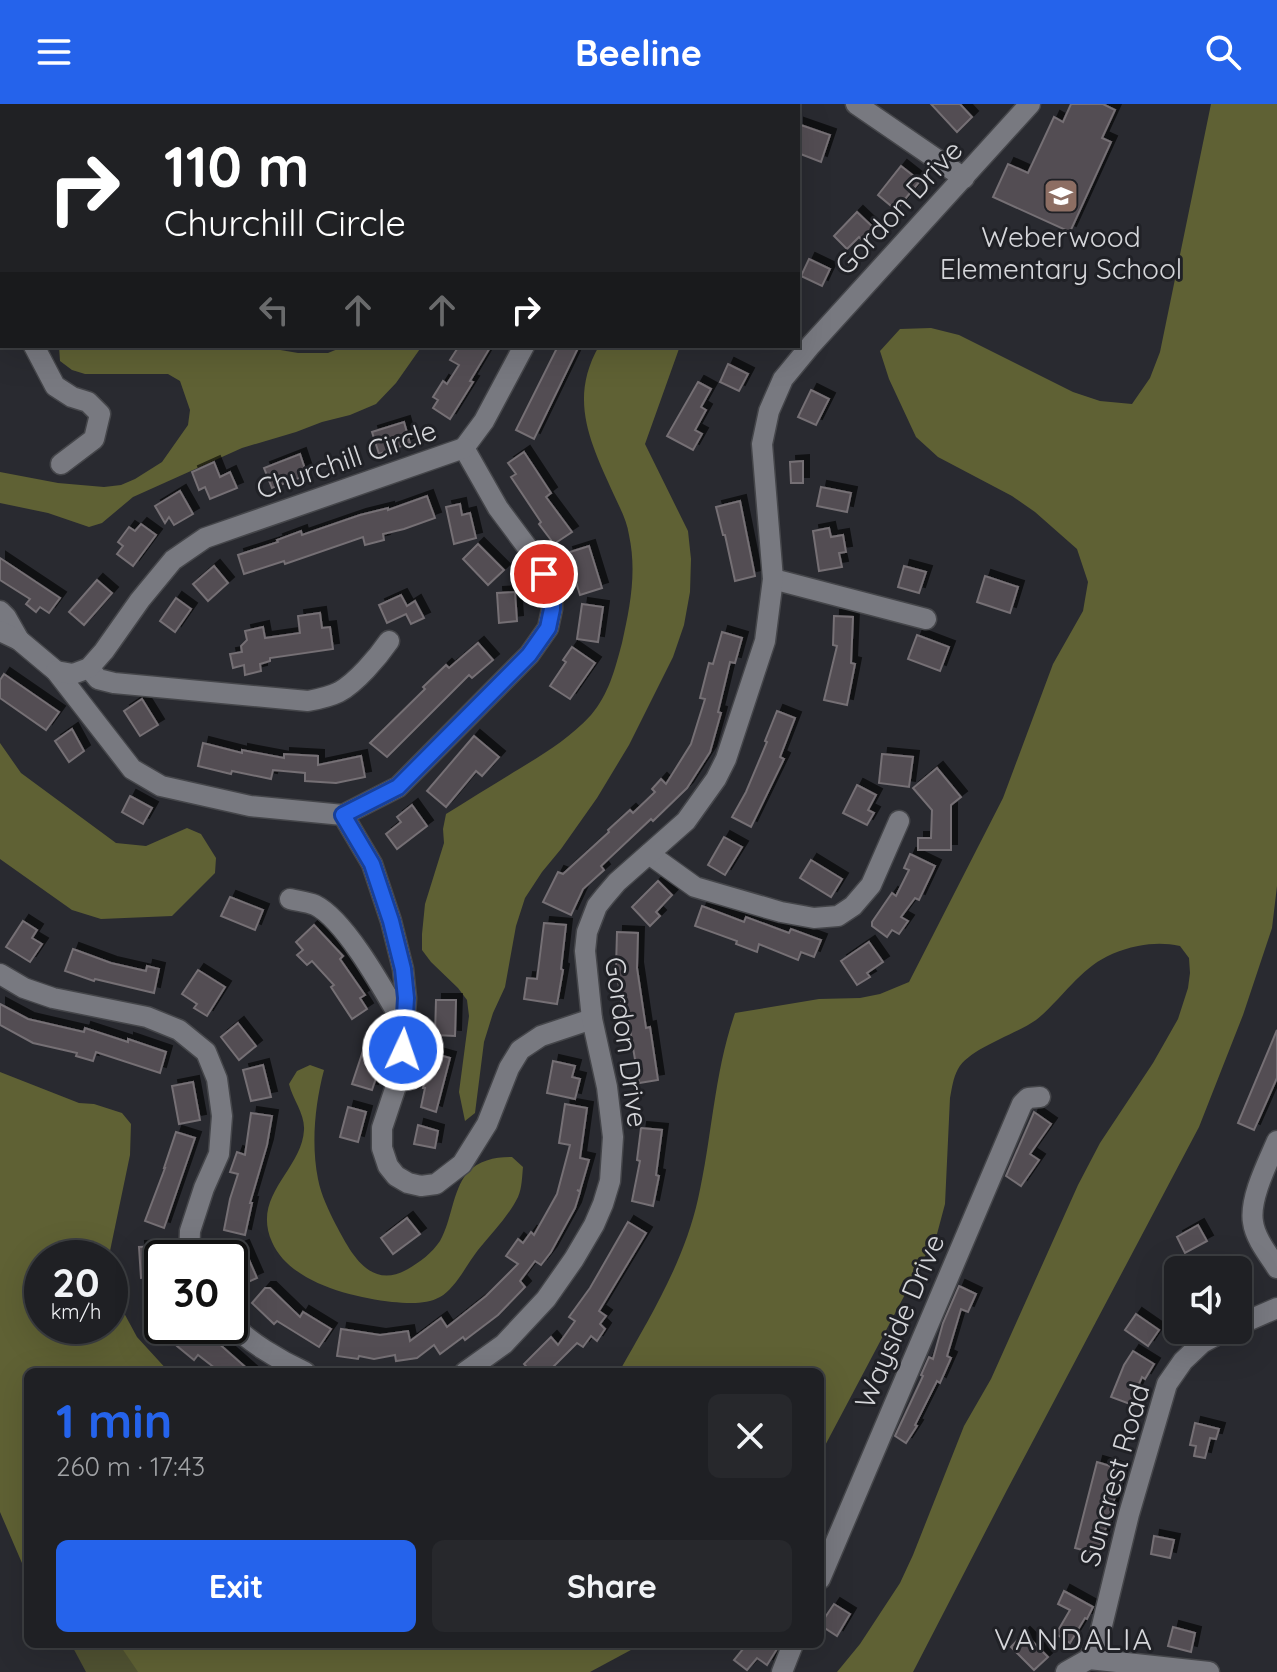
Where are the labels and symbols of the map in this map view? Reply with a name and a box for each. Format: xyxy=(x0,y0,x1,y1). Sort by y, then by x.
street label: Gordon Drive xyxy=(827,132,969,282)
school or university icon: Weberwood Elementary School xyxy=(1042,177,1080,215)
place label: Weberwood Elementary School xyxy=(940,219,1182,286)
street label: Churchill Circle xyxy=(251,412,441,506)
pin xyxy=(510,540,578,608)
street label: Gordon Drive xyxy=(598,955,656,1129)
position arrow xyxy=(361,1008,445,1092)
street label: Wayside Drive xyxy=(846,1228,952,1414)
speed limit sign: 30 xyxy=(144,1240,248,1344)
street label: Suncrest Road xyxy=(1071,1380,1157,1570)
district label: VANDALIA xyxy=(994,1620,1154,1658)

